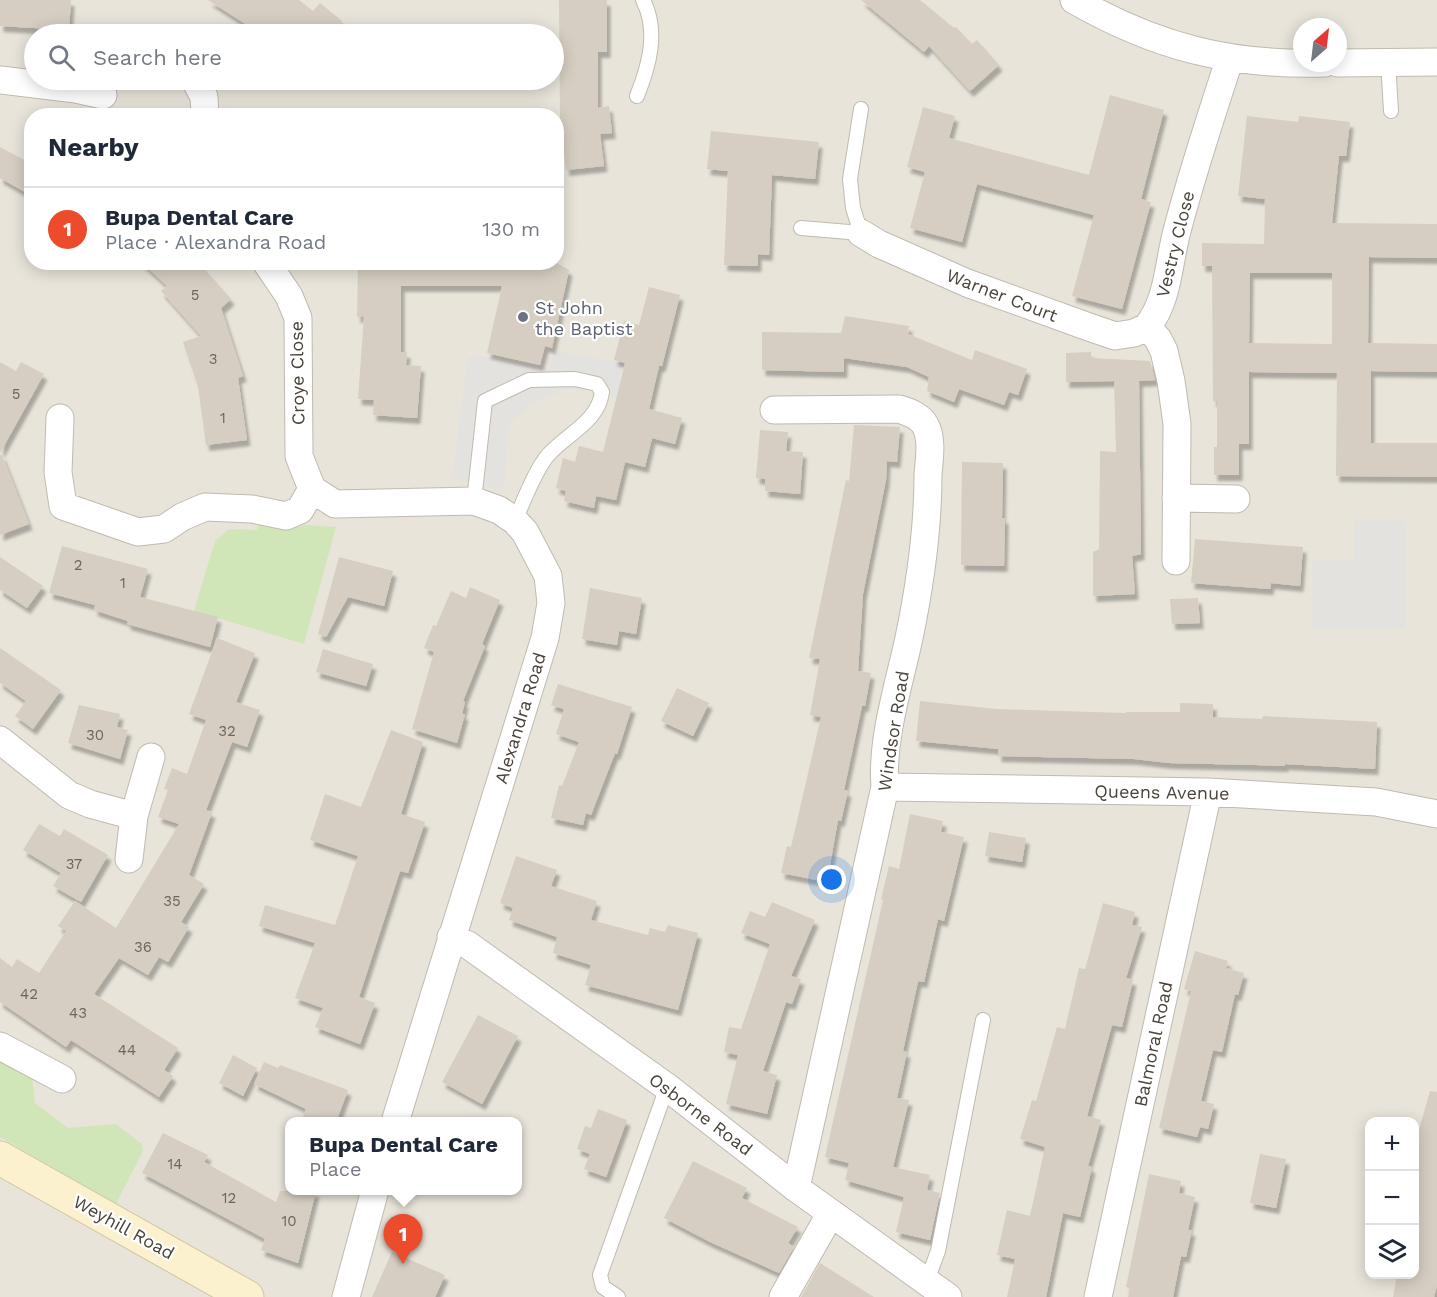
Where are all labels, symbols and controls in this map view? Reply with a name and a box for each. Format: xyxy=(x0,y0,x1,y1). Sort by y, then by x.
north arrow xyxy=(1293,18,1347,72)
search box xyxy=(24,24,564,90)
icon: search xyxy=(45,41,78,74)
text: Search here xyxy=(93,45,222,70)
text: Nearby xyxy=(48,132,139,162)
street label: Vestry Close xyxy=(1152,189,1198,299)
text: Bupa Dental Care xyxy=(105,205,294,230)
text: 1 xyxy=(63,217,72,241)
text: 130 m xyxy=(482,217,540,241)
text: Place · Alexandra Road xyxy=(105,230,326,254)
street label: Warner Court xyxy=(943,264,1061,326)
house number: 5 xyxy=(191,286,199,304)
place label: St John the Baptist xyxy=(535,297,633,339)
marker: St John the Baptist xyxy=(516,310,530,324)
street label: Croye Close xyxy=(286,321,308,425)
house number: 3 xyxy=(209,350,217,368)
house number: 5 xyxy=(12,385,20,403)
house number: 1 xyxy=(220,409,226,427)
house number: 2 xyxy=(74,556,82,574)
house number: 1 xyxy=(120,574,126,592)
street label: Alexandra Road xyxy=(490,650,550,786)
street label: Windsor Road xyxy=(873,669,913,793)
house number: 32 xyxy=(218,722,236,740)
house number: 30 xyxy=(86,726,104,744)
street label: Queens Avenue xyxy=(1094,780,1230,804)
house number: 37 xyxy=(66,855,82,873)
your location xyxy=(817,865,846,894)
house number: 35 xyxy=(163,892,181,910)
house number: 36 xyxy=(134,938,152,956)
street label: Balmoral Road xyxy=(1129,979,1177,1109)
house number: 42 xyxy=(20,985,38,1003)
house number: 43 xyxy=(69,1004,87,1022)
house number: 44 xyxy=(118,1041,136,1059)
street label: Osborne Road xyxy=(645,1068,757,1160)
popup xyxy=(285,1117,522,1195)
map controls xyxy=(1365,1117,1419,1279)
button: + xyxy=(1365,1117,1419,1171)
text: Bupa Dental Care xyxy=(309,1132,498,1157)
house number: 14 xyxy=(167,1155,183,1173)
text: Place xyxy=(309,1157,361,1181)
button: − xyxy=(1365,1171,1419,1225)
house number: 12 xyxy=(222,1189,236,1207)
street label: Weyhill Road xyxy=(70,1191,178,1263)
house number: 10 xyxy=(281,1212,297,1230)
pin: 1 xyxy=(384,1214,422,1264)
button: layers xyxy=(1365,1225,1419,1279)

